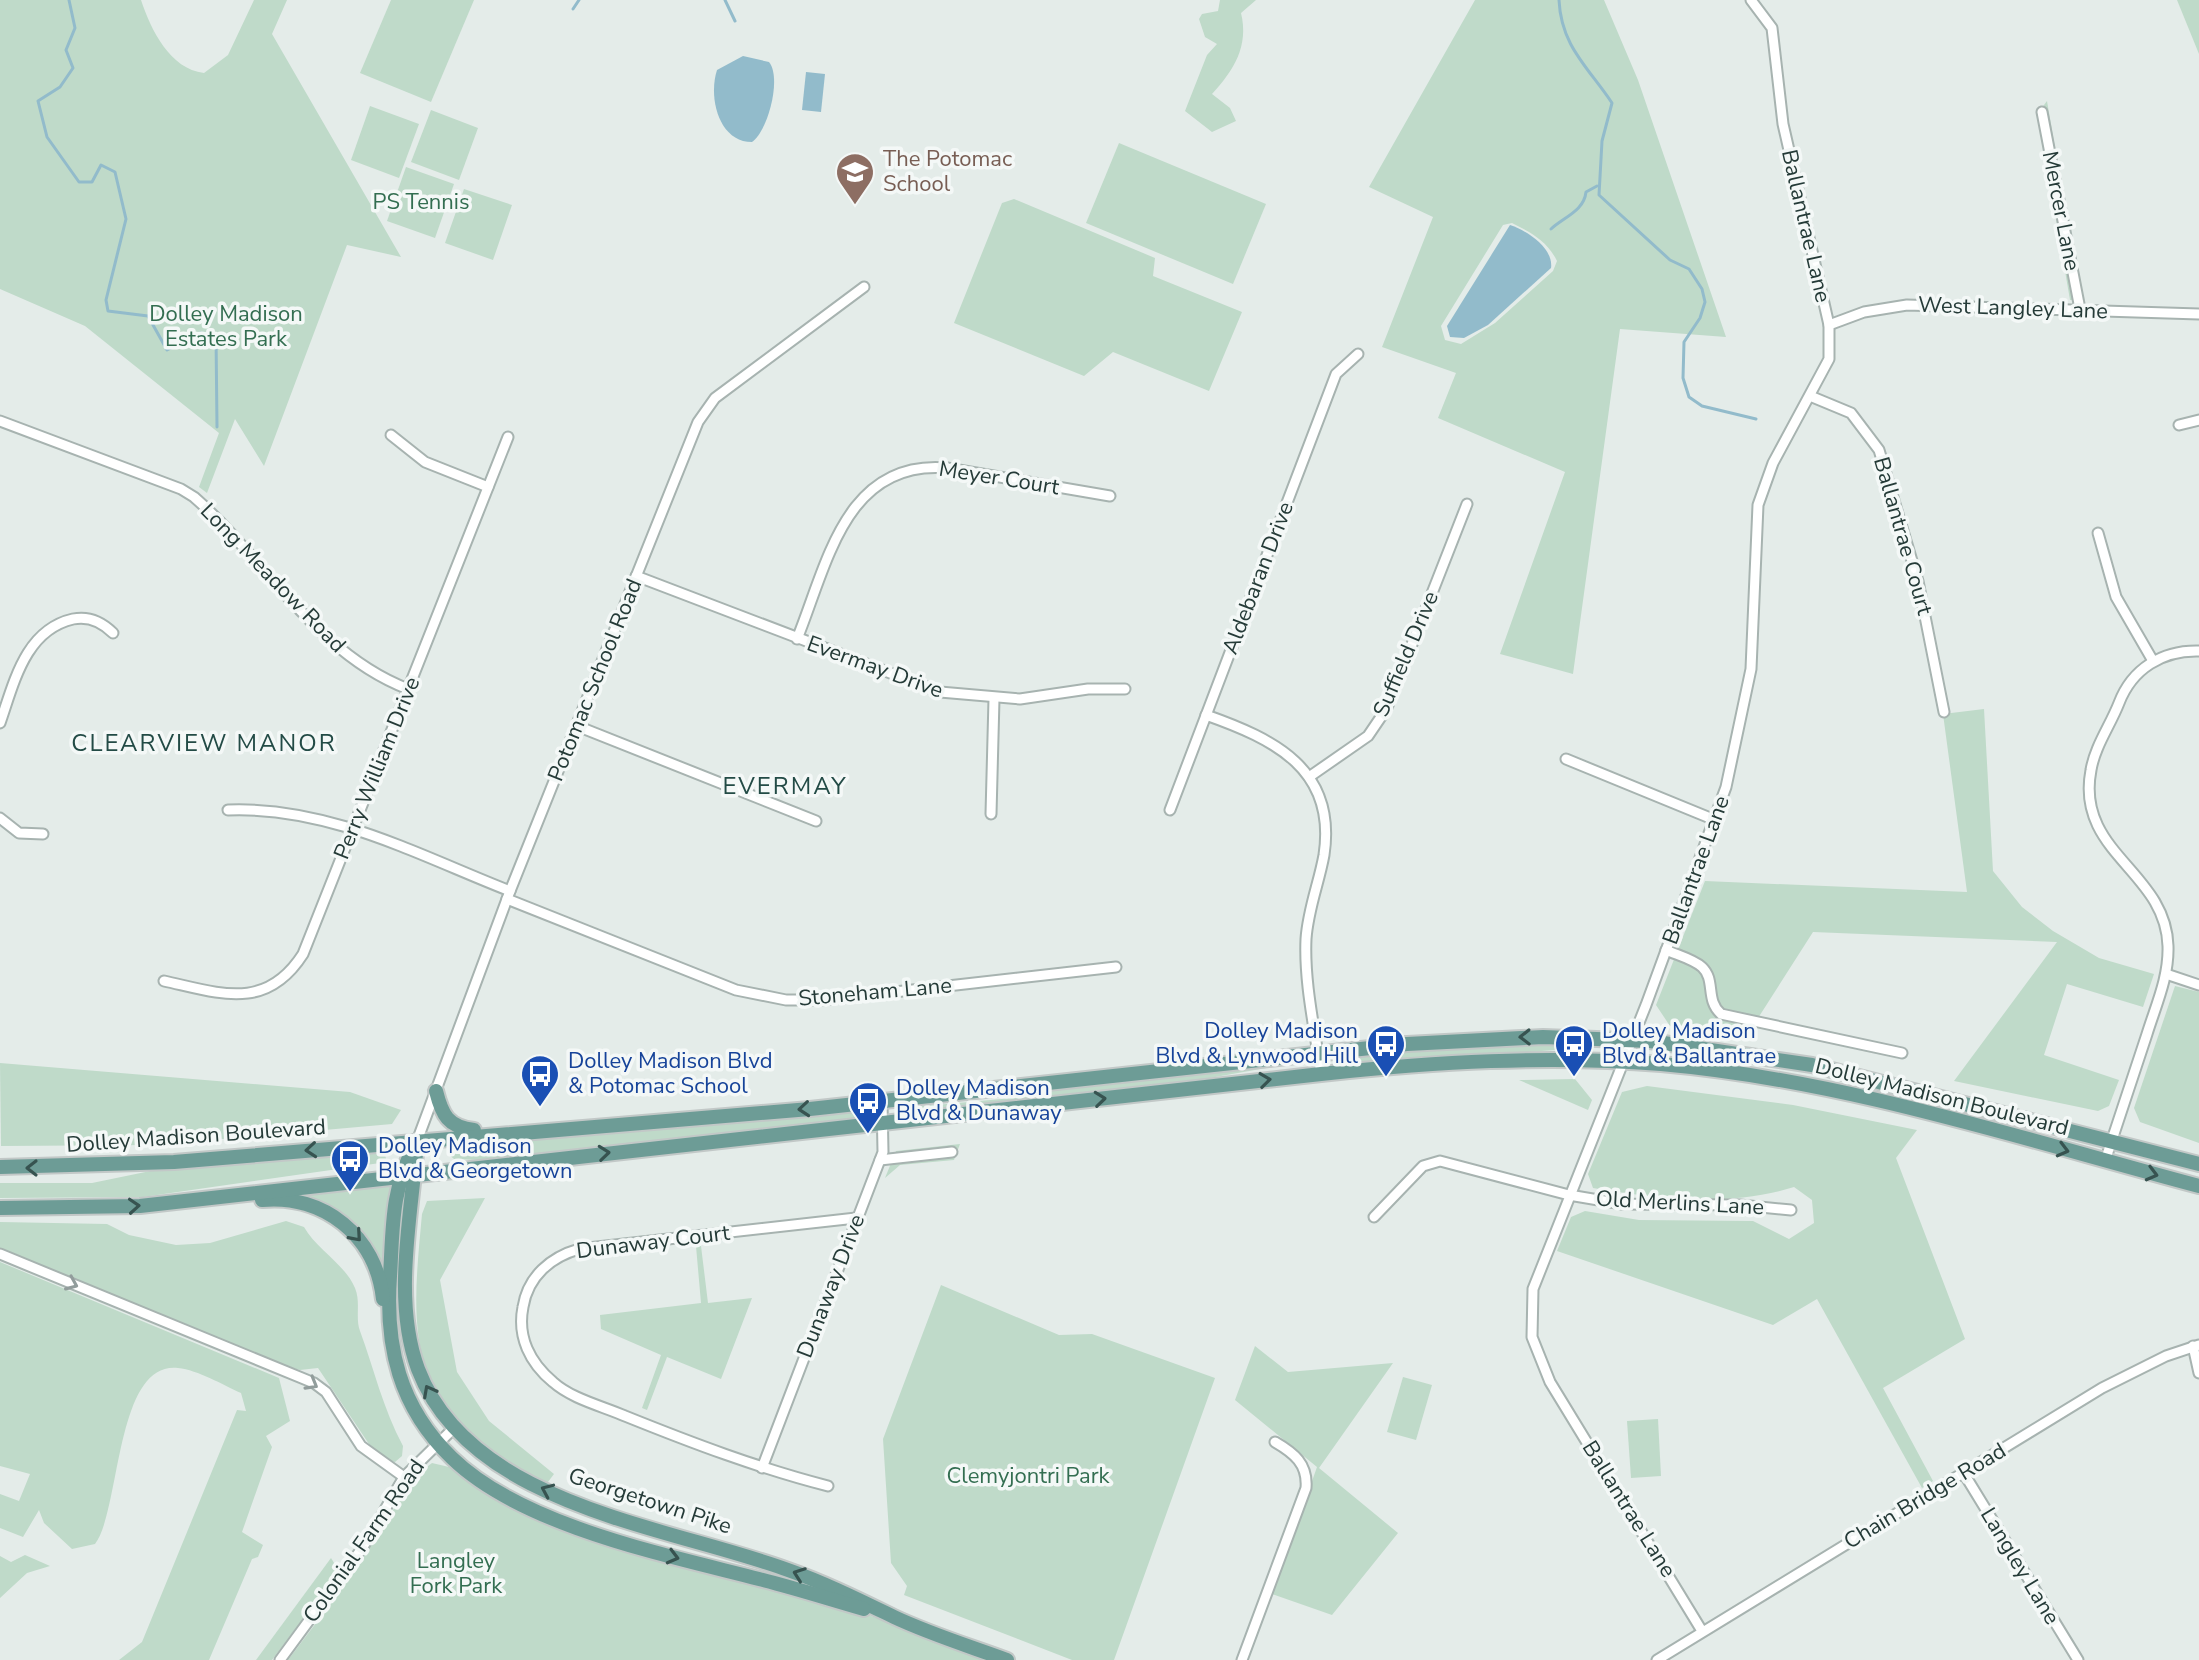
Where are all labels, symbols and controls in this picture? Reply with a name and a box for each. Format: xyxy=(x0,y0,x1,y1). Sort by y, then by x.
place label: The Potomac School xyxy=(883,144,1012,199)
street label: Ballantrae Lane xyxy=(1774,147,1838,305)
street label: Mercer Lane xyxy=(2035,149,2087,273)
school or university icon: The Potomac School xyxy=(834,151,876,206)
park label: PS Tennis xyxy=(372,187,470,217)
street label: West Langley Lane xyxy=(1917,290,2109,326)
park label: Dolley Madison Estates Park xyxy=(149,299,303,354)
street label: Meyer Court xyxy=(937,454,1062,502)
street label: Ballantrae Court xyxy=(1866,454,1940,619)
street label: Long Meadow Road xyxy=(194,497,352,659)
street label: Aldebaran Drive xyxy=(1215,497,1301,659)
street label: Potomac School Road xyxy=(541,574,649,786)
street label: Suffield Drive xyxy=(1366,587,1446,721)
street label: Evermay Drive xyxy=(803,628,947,706)
street label: Perry William Drive xyxy=(327,672,427,864)
district label: CLEARVIEW MANOR xyxy=(71,727,337,759)
district label: EVERMAY xyxy=(722,770,848,802)
street label: Ballantrae Lane xyxy=(1655,792,1737,948)
street label: Stoneham Lane xyxy=(797,970,953,1014)
place label: Dolley Madison Blvd & Lynwood Hill xyxy=(1155,1016,1358,1071)
place label: Dolley Madison Blvd & Ballantrae xyxy=(1602,1016,1776,1071)
bus stop icon: Dolley Madison Blvd & Lynwood Hill xyxy=(1365,1023,1407,1078)
bus stop icon: Dolley Madison Blvd & Ballantrae xyxy=(1553,1023,1595,1078)
one-way arrow xyxy=(1518,1029,1531,1046)
place label: Dolley Madison Blvd & Potomac School xyxy=(568,1046,773,1101)
street label: Dolley Madison Boulevard xyxy=(1812,1051,2072,1143)
bus stop icon: Dolley Madison Blvd & Potomac School xyxy=(519,1053,561,1108)
one-way arrow xyxy=(1259,1072,1272,1089)
place label: Dolley Madison Blvd & Dunaway xyxy=(896,1073,1062,1128)
bus stop icon: Dolley Madison Blvd & Dunaway xyxy=(847,1080,889,1135)
one-way arrow xyxy=(1094,1090,1107,1107)
one-way arrow xyxy=(797,1100,810,1117)
street label: Dolley Madison Boulevard xyxy=(65,1112,327,1160)
place label: Dolley Madison Blvd & Georgetown xyxy=(378,1131,573,1186)
bus stop icon: Dolley Madison Blvd & Georgetown xyxy=(329,1138,371,1193)
one-way arrow xyxy=(2055,1140,2069,1157)
one-way arrow xyxy=(304,1141,317,1158)
one-way arrow xyxy=(598,1145,611,1162)
one-way arrow xyxy=(25,1159,38,1177)
one-way arrow xyxy=(2145,1164,2159,1181)
street label: Old Merlins Lane xyxy=(1595,1184,1765,1222)
one-way arrow xyxy=(128,1198,141,1215)
street label: Dunaway Drive xyxy=(790,1210,872,1362)
street label: Dunaway Court xyxy=(575,1218,732,1266)
one-way arrow xyxy=(346,1227,361,1242)
one-way arrow xyxy=(64,1274,78,1290)
one-way arrow xyxy=(303,1374,318,1390)
one-way arrow xyxy=(423,1386,439,1400)
street label: Ballantrae Lane xyxy=(1575,1435,1683,1583)
street label: Chain Bridge Road xyxy=(1838,1436,2012,1556)
street label: Colonial Farm Road xyxy=(296,1453,432,1629)
street label: Georgetown Pike xyxy=(565,1460,735,1542)
park label: Clemyjontri Park xyxy=(946,1461,1111,1491)
one-way arrow xyxy=(541,1483,555,1499)
street label: Langley Lane xyxy=(1973,1502,2067,1630)
park label: Langley Fork Park xyxy=(410,1546,503,1601)
one-way arrow xyxy=(665,1548,679,1564)
one-way arrow xyxy=(793,1567,807,1584)

